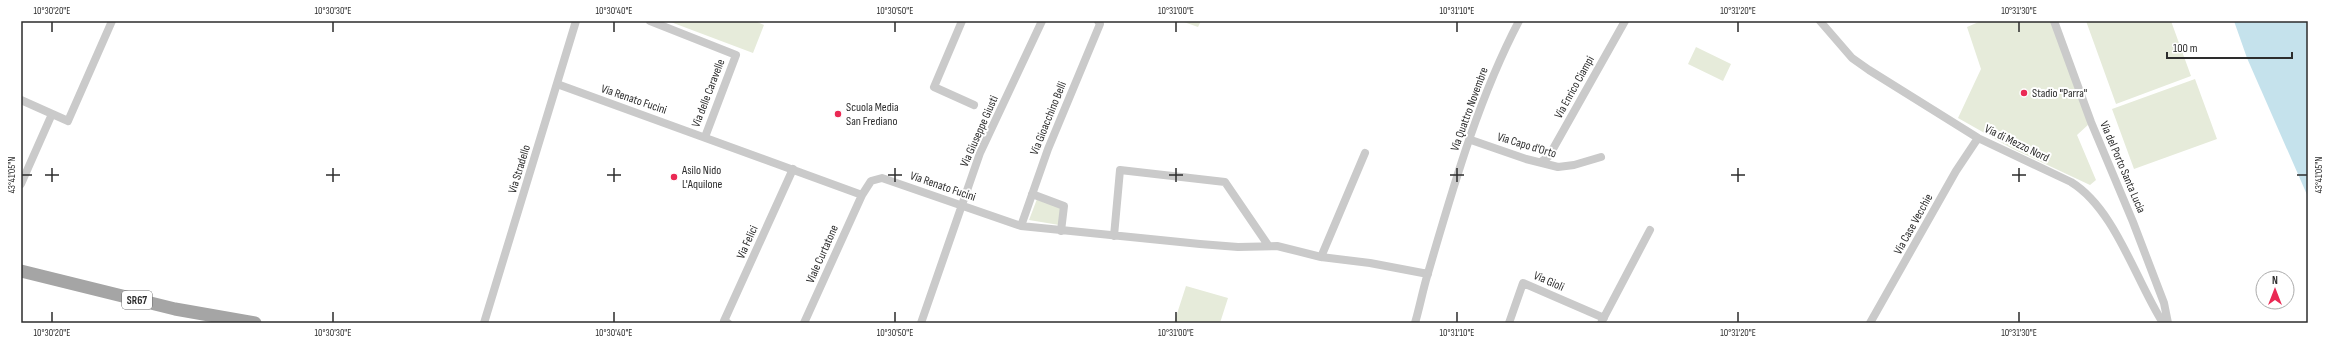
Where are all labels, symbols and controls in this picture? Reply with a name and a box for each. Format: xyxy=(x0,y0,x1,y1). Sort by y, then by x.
text: 10°30'20"E xyxy=(34,5,70,17)
text: 10°30'30"E xyxy=(315,5,351,17)
text: 10°30'40"E xyxy=(596,5,632,17)
text: 10°30'50"E xyxy=(877,5,913,17)
text: 10°31'00"E xyxy=(1158,5,1194,17)
text: 10°31'10"E xyxy=(1440,5,1475,17)
text: 10°31'20"E xyxy=(1720,5,1756,17)
text: 10°31'30"E xyxy=(2001,5,2037,17)
scale bar xyxy=(2167,34,2292,60)
text: 100 m xyxy=(2173,41,2198,56)
street label: Via Enrico Ciampi xyxy=(1551,53,1598,121)
street label: Via delle Caravelle xyxy=(689,57,728,129)
street label: Via Quattro Novembre xyxy=(1447,65,1492,153)
street label: Via Gioacchino Belli xyxy=(1027,79,1070,157)
street label: Via Renato Fucini xyxy=(599,81,669,118)
place label: Stadio "Parra" xyxy=(2032,86,2087,101)
marker: Stadio "Parra" xyxy=(2019,88,2029,98)
street label: Via Giuseppe Giusti xyxy=(957,93,1002,169)
place label: Scuola Media San Frediano xyxy=(846,100,899,129)
marker: Scuola Media San Frediano xyxy=(833,109,843,119)
street label: Via del Porto Santa Lucia xyxy=(2096,119,2149,216)
street label: Via di Mezzo Nord xyxy=(1982,121,2052,166)
street label: Via Capo d'Orto xyxy=(1495,129,1558,162)
street label: Via Stradello xyxy=(505,143,534,195)
text: 43°41'05"N xyxy=(6,157,18,193)
text: 43°41'05"N xyxy=(2313,157,2325,193)
place label: Asilo Nido L'Aquilone xyxy=(681,163,723,192)
street label: Via Renato Fucini xyxy=(908,168,978,205)
marker: Asilo Nido L'Aquilone xyxy=(669,172,679,182)
street label: Via Case Vecchie xyxy=(1891,191,1936,257)
street label: Via Felici xyxy=(733,223,761,261)
street label: Viale Curtatone xyxy=(803,223,842,286)
street label: Via Gioli xyxy=(1531,268,1567,295)
north arrow xyxy=(2255,270,2295,310)
text: N xyxy=(2272,274,2278,287)
road number: SR67 xyxy=(122,291,152,309)
text: 10°30'20"E xyxy=(34,327,70,339)
text: 10°30'30"E xyxy=(315,327,351,339)
text: 10°30'40"E xyxy=(596,327,632,339)
text: 10°30'50"E xyxy=(877,327,913,339)
text: 10°31'00"E xyxy=(1158,327,1194,339)
text: 10°31'10"E xyxy=(1440,327,1475,339)
text: 10°31'20"E xyxy=(1720,327,1756,339)
text: 10°31'30"E xyxy=(2001,327,2037,339)

